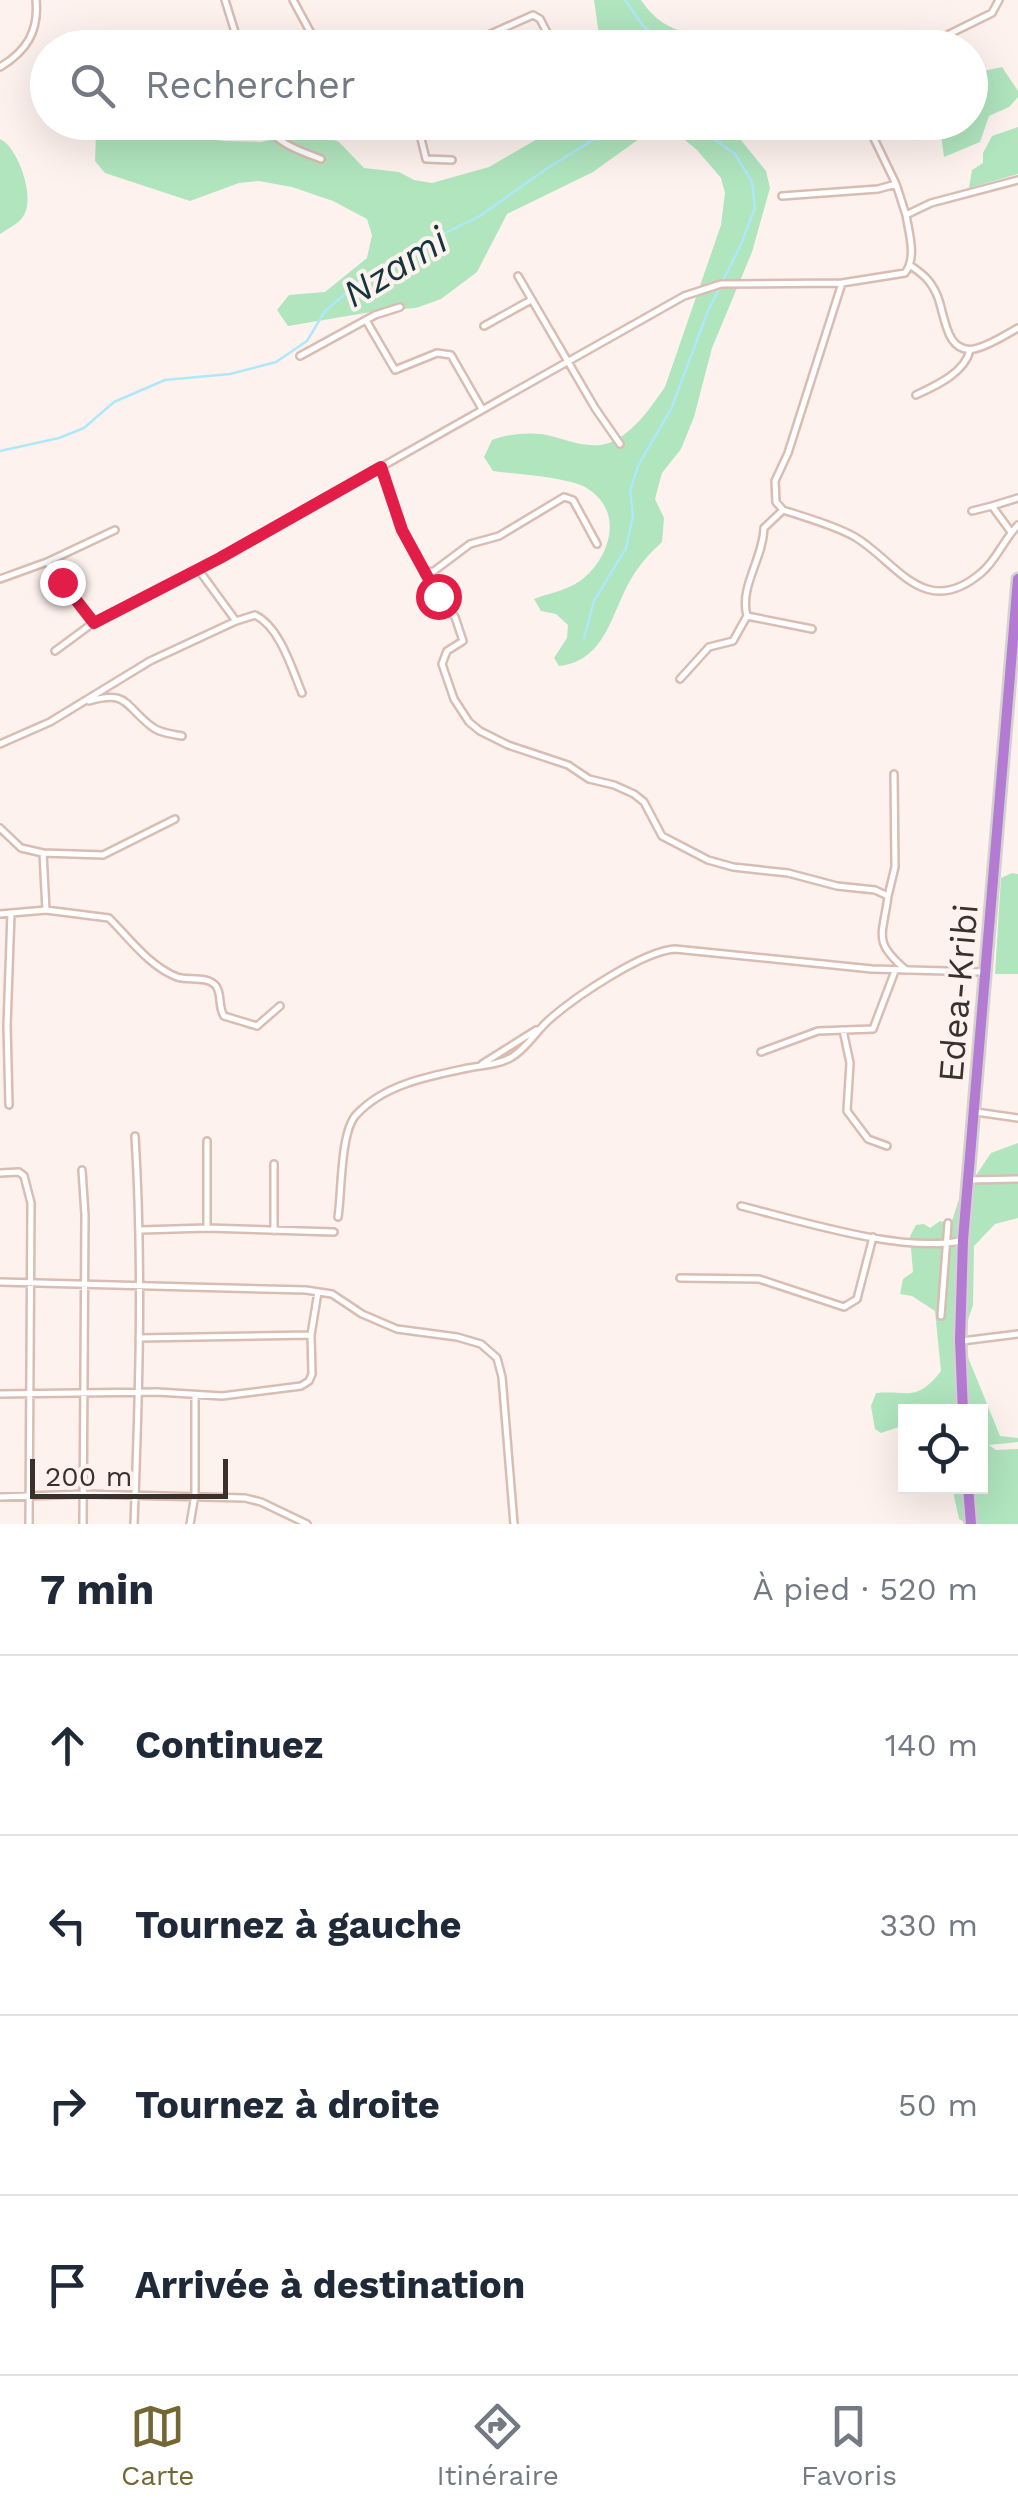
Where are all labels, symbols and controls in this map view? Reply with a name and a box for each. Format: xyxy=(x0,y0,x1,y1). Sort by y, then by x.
search box xyxy=(30,30,988,140)
icon: search xyxy=(65,58,120,113)
text: Rechercher xyxy=(145,63,355,107)
water label: Nzami xyxy=(335,217,456,316)
route end xyxy=(40,560,86,606)
route start xyxy=(416,574,462,620)
street label: Edea-Kribi xyxy=(929,902,987,1084)
map controls xyxy=(898,1404,988,1494)
button: locate xyxy=(898,1404,988,1494)
scale bar xyxy=(30,1454,228,1498)
text: 200 m xyxy=(45,1460,132,1493)
text: 7 min xyxy=(40,1565,154,1614)
text: À pied · 520 m xyxy=(752,1570,978,1608)
icon: ahead xyxy=(40,1718,95,1773)
text: Continuez xyxy=(135,1723,323,1767)
text: 140 m xyxy=(885,1726,978,1764)
icon: left xyxy=(40,1898,95,1953)
text: Tournez à gauche xyxy=(135,1903,461,1947)
text: 330 m xyxy=(879,1906,978,1944)
icon: right xyxy=(40,2078,95,2133)
text: Tournez à droite xyxy=(135,2083,440,2127)
text: 50 m xyxy=(898,2086,978,2124)
icon: arrive xyxy=(40,2258,95,2313)
text: Arrivée à destination xyxy=(135,2263,525,2307)
tab: Carte xyxy=(121,2399,195,2492)
tab: Itinéraire xyxy=(437,2399,559,2492)
tab: Favoris xyxy=(801,2399,897,2492)

